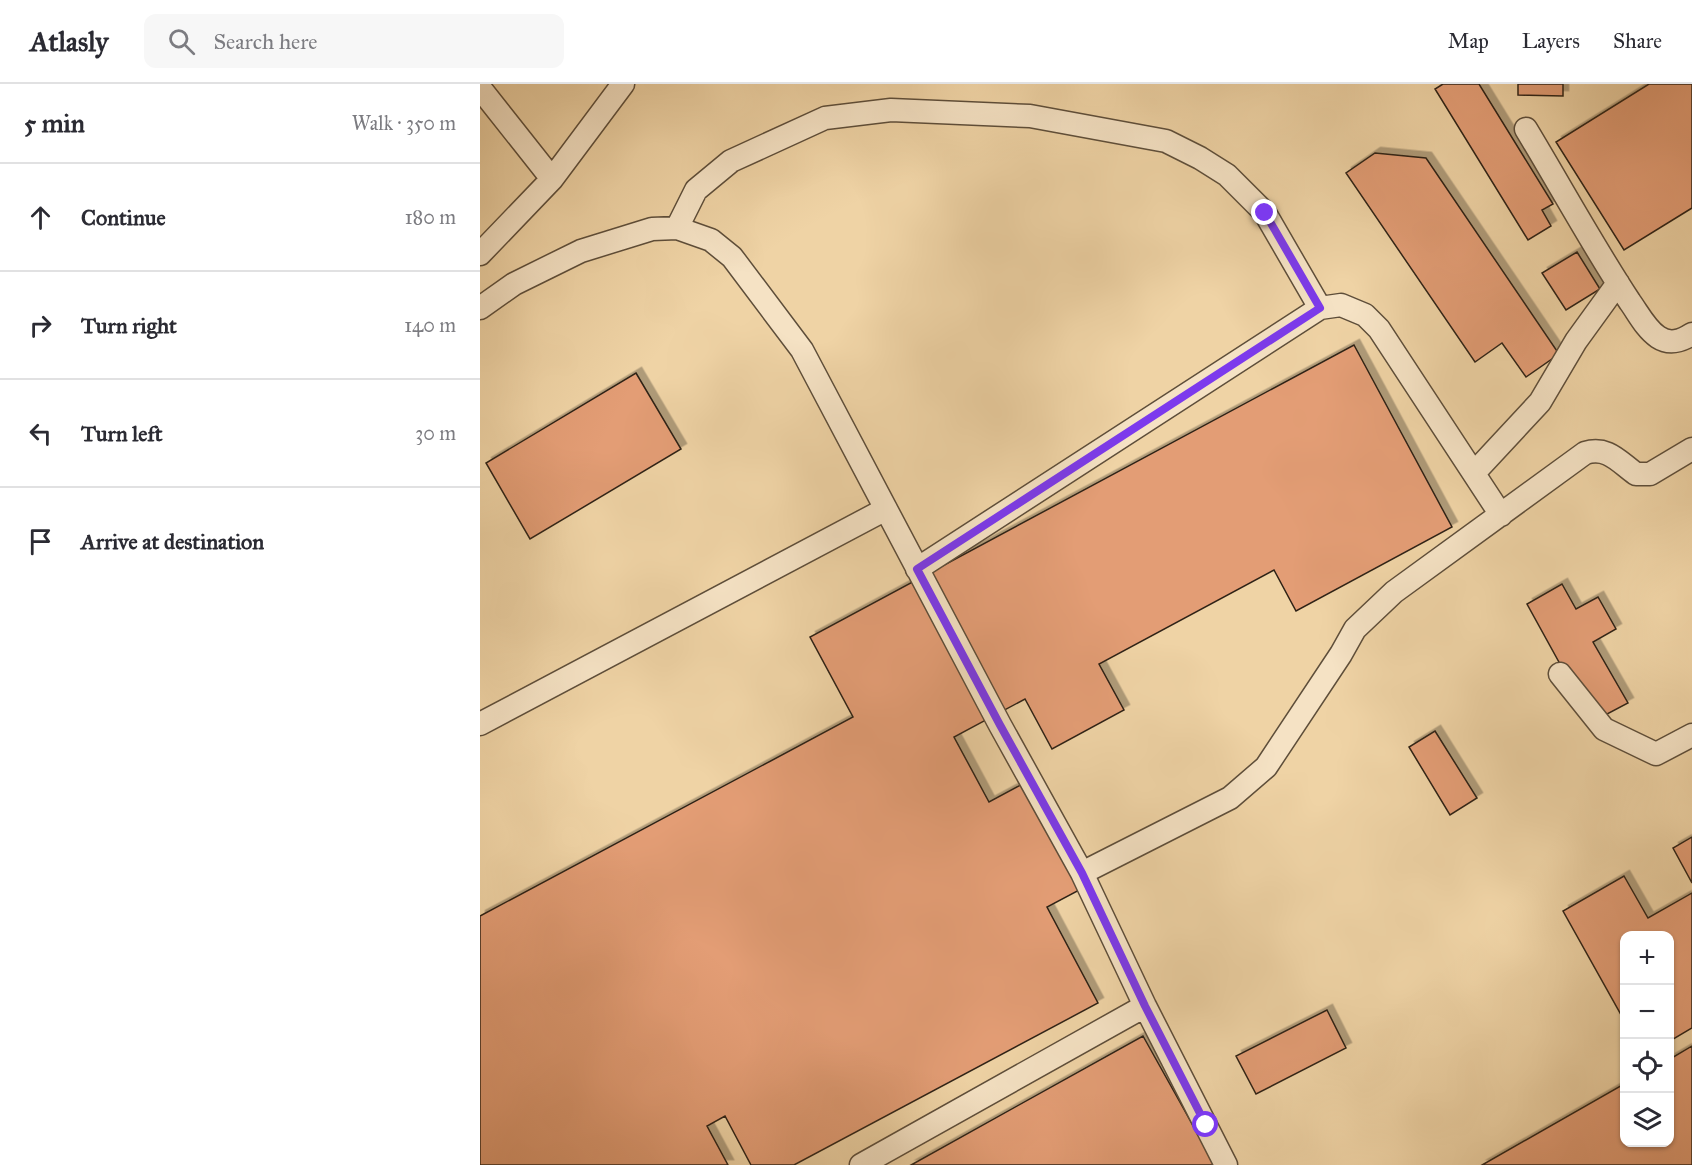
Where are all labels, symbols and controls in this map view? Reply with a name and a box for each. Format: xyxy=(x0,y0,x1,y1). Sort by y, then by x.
search box xyxy=(144,14,564,68)
text: Atlasly xyxy=(30,24,108,59)
icon: search xyxy=(165,25,198,58)
text: Search here xyxy=(213,28,317,55)
text: Map xyxy=(1448,28,1489,54)
text: Layers xyxy=(1522,28,1580,54)
text: Share xyxy=(1613,28,1662,54)
text: 5 min xyxy=(24,107,85,139)
text: Walk · 350 m xyxy=(352,111,456,135)
route end xyxy=(1251,199,1277,225)
icon: ahead xyxy=(24,201,57,234)
text: Continue xyxy=(81,204,166,231)
text: 180 m xyxy=(405,205,456,229)
icon: right xyxy=(24,309,57,342)
text: Turn right xyxy=(81,312,177,339)
text: 140 m xyxy=(404,313,456,337)
icon: left xyxy=(24,417,57,450)
text: Turn left xyxy=(81,420,163,447)
text: 30 m xyxy=(415,421,456,445)
icon: arrive xyxy=(24,525,57,558)
text: Arrive at destination xyxy=(81,528,264,555)
map controls xyxy=(1620,931,1674,1147)
button: + xyxy=(1620,931,1674,985)
button: − xyxy=(1620,985,1674,1039)
button: locate xyxy=(1620,1039,1674,1093)
button: layers xyxy=(1620,1093,1674,1147)
route start xyxy=(1192,1111,1218,1137)

